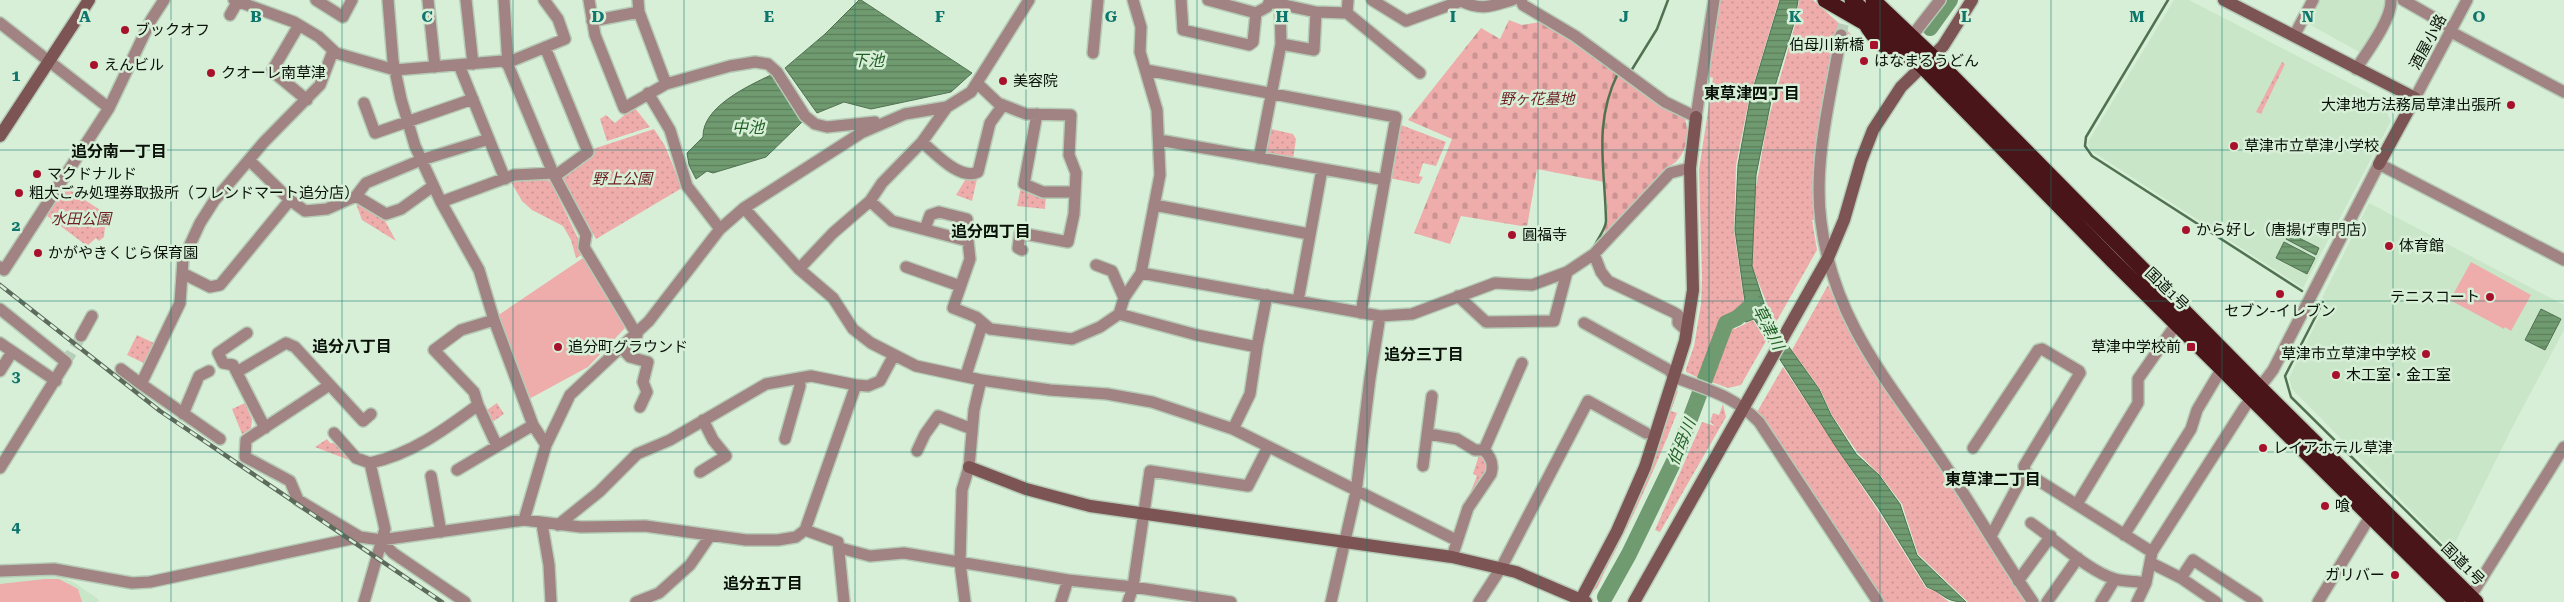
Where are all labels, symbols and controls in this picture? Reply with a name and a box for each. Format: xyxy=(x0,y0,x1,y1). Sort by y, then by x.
text: A xyxy=(79,7,91,26)
text: B xyxy=(250,7,262,26)
text: C xyxy=(421,7,433,26)
text: D xyxy=(592,7,605,26)
text: E xyxy=(764,7,774,26)
text: F xyxy=(935,7,945,26)
text: G xyxy=(1105,7,1118,26)
text: H xyxy=(1275,7,1289,26)
text: I xyxy=(1450,7,1456,26)
text: J xyxy=(1619,7,1629,26)
text: K xyxy=(1789,7,1802,26)
text: L xyxy=(1961,7,1971,26)
text: M xyxy=(2129,7,2145,26)
text: N xyxy=(2302,7,2314,26)
text: O xyxy=(2473,7,2486,26)
street label: 酒屋小路 xyxy=(2406,11,2450,73)
place label: ブックオフ xyxy=(135,21,210,39)
marker: ブックオフ xyxy=(119,24,131,36)
place label: 伯母川新橋 xyxy=(1789,36,1864,54)
marker: 伯母川新橋 xyxy=(1868,39,1880,51)
water label: 下池 xyxy=(852,51,886,70)
place label: はなまるうどん xyxy=(1874,52,1979,70)
marker: はなまるうどん xyxy=(1858,55,1870,67)
place label: えんビル xyxy=(104,56,164,74)
marker: えんビル xyxy=(88,59,100,71)
place label: クオーレ南草津 xyxy=(221,64,326,82)
text: 1 xyxy=(12,66,21,85)
marker: クオーレ南草津 xyxy=(205,67,217,79)
place label: 美容院 xyxy=(1013,72,1058,90)
marker: 美容院 xyxy=(997,75,1009,87)
district label: 東草津四丁目 xyxy=(1704,84,1800,103)
park label: 野ヶ花墓地 xyxy=(1499,90,1576,108)
place label: 大津地方法務局草津出張所 xyxy=(2321,96,2501,114)
marker: 大津地方法務局草津出張所 xyxy=(2505,99,2517,111)
water label: 中池 xyxy=(732,118,766,137)
place label: 草津市立草津小学校 xyxy=(2244,137,2379,155)
marker: 草津市立草津小学校 xyxy=(2228,140,2240,152)
district label: 追分南一丁目 xyxy=(71,142,167,161)
place label: マクドナルド xyxy=(47,165,137,183)
marker: マクドナルド xyxy=(31,168,43,180)
park label: 野上公園 xyxy=(592,170,654,188)
place label: 粗大ごみ処理券取扱所（フレンドマート追分店） xyxy=(29,184,359,202)
marker: 粗大ごみ処理券取扱所（フレンドマート追分店） xyxy=(13,187,25,199)
park label: 水田公園 xyxy=(51,210,113,228)
text: 2 xyxy=(12,216,21,235)
place label: から好し（唐揚げ専門店） xyxy=(2196,221,2376,239)
district label: 追分四丁目 xyxy=(951,222,1031,241)
marker: から好し（唐揚げ専門店） xyxy=(2180,224,2192,236)
place label: 圓福寺 xyxy=(1522,226,1567,244)
marker: 圓福寺 xyxy=(1506,229,1518,241)
place label: 体育館 xyxy=(2399,237,2444,255)
marker: 体育館 xyxy=(2383,240,2395,252)
place label: かがやきくじら保育園 xyxy=(48,244,198,262)
marker: かがやきくじら保育園 xyxy=(32,247,44,259)
street label: 国道1号 xyxy=(2142,264,2192,314)
marker: セブン-イレブン xyxy=(2274,288,2286,300)
place label: テニスコート xyxy=(2390,288,2480,306)
marker: テニスコート xyxy=(2484,291,2496,303)
water label: 草津川 xyxy=(1749,302,1789,355)
place label: セブン-イレブン xyxy=(2224,302,2336,320)
district label: 追分八丁目 xyxy=(312,337,392,356)
place label: 追分町グラウンド xyxy=(568,338,688,356)
place label: 草津中学校前 xyxy=(2091,338,2181,356)
marker: 追分町グラウンド xyxy=(552,341,564,353)
marker: 草津中学校前 xyxy=(2185,341,2197,353)
district label: 追分三丁目 xyxy=(1384,345,1464,364)
place label: 草津市立草津中学校 xyxy=(2281,345,2416,363)
marker: 草津市立草津中学校 xyxy=(2420,348,2432,360)
place label: 木工室・金工室 xyxy=(2346,366,2451,384)
text: 3 xyxy=(12,367,21,386)
marker: 木工室・金工室 xyxy=(2330,369,2342,381)
water label: 伯母川 xyxy=(1664,415,1700,468)
place label: レイアホテル草津 xyxy=(2273,439,2393,457)
marker: レイアホテル草津 xyxy=(2257,442,2269,454)
district label: 東草津二丁目 xyxy=(1945,470,2041,489)
place label: 喰 xyxy=(2335,497,2350,515)
marker: 喰 xyxy=(2319,500,2331,512)
text: 4 xyxy=(12,517,21,536)
street label: 国道1号 xyxy=(2438,539,2488,589)
place label: ガリバー xyxy=(2325,566,2385,584)
marker: ガリバー xyxy=(2389,569,2401,581)
district label: 追分五丁目 xyxy=(723,574,803,593)

